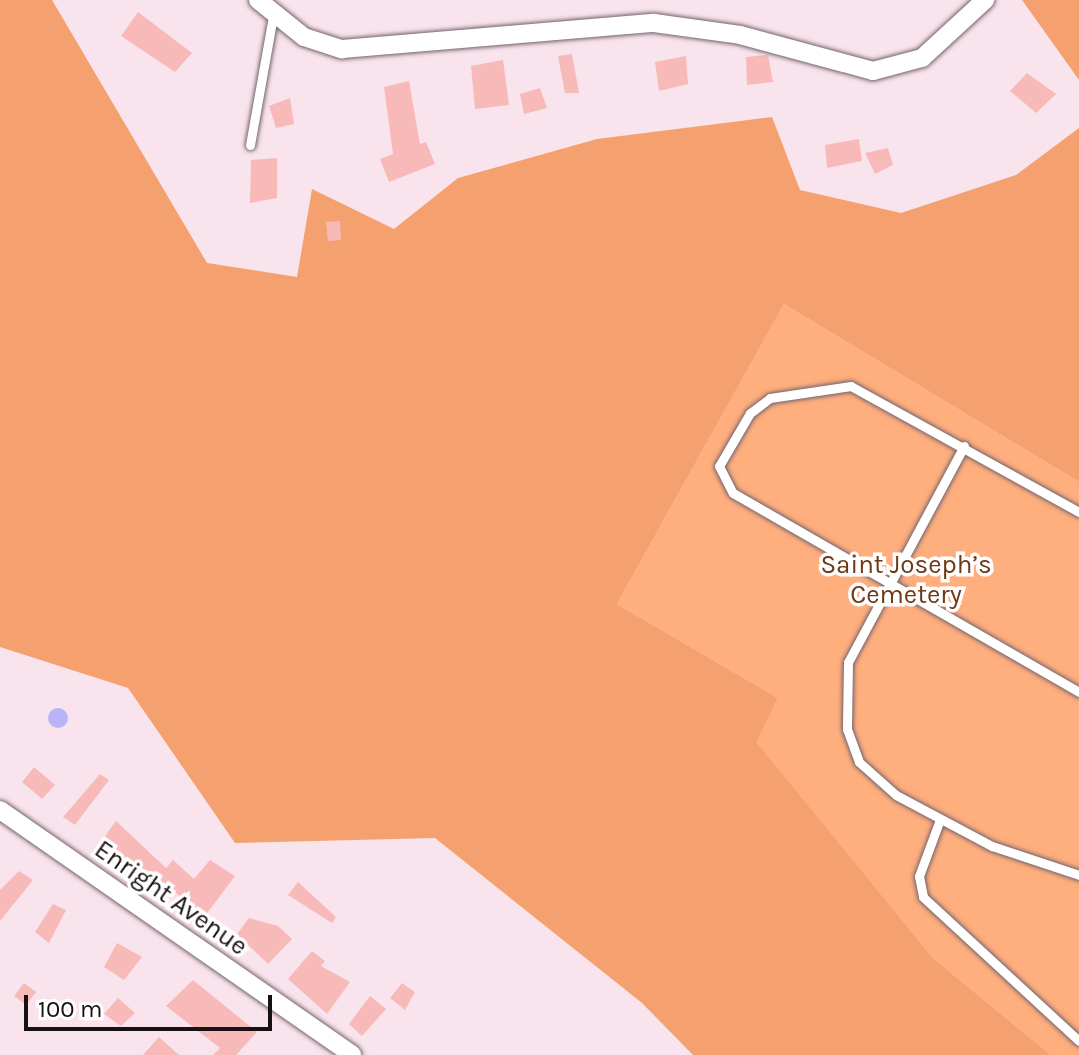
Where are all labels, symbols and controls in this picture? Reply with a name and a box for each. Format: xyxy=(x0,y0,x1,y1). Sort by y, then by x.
park label: Saint Joseph’s Cemetery xyxy=(820,549,992,610)
street label: Enright Avenue xyxy=(89,834,253,962)
scale bar xyxy=(28,979,276,1029)
text: 100 m xyxy=(38,995,103,1023)

